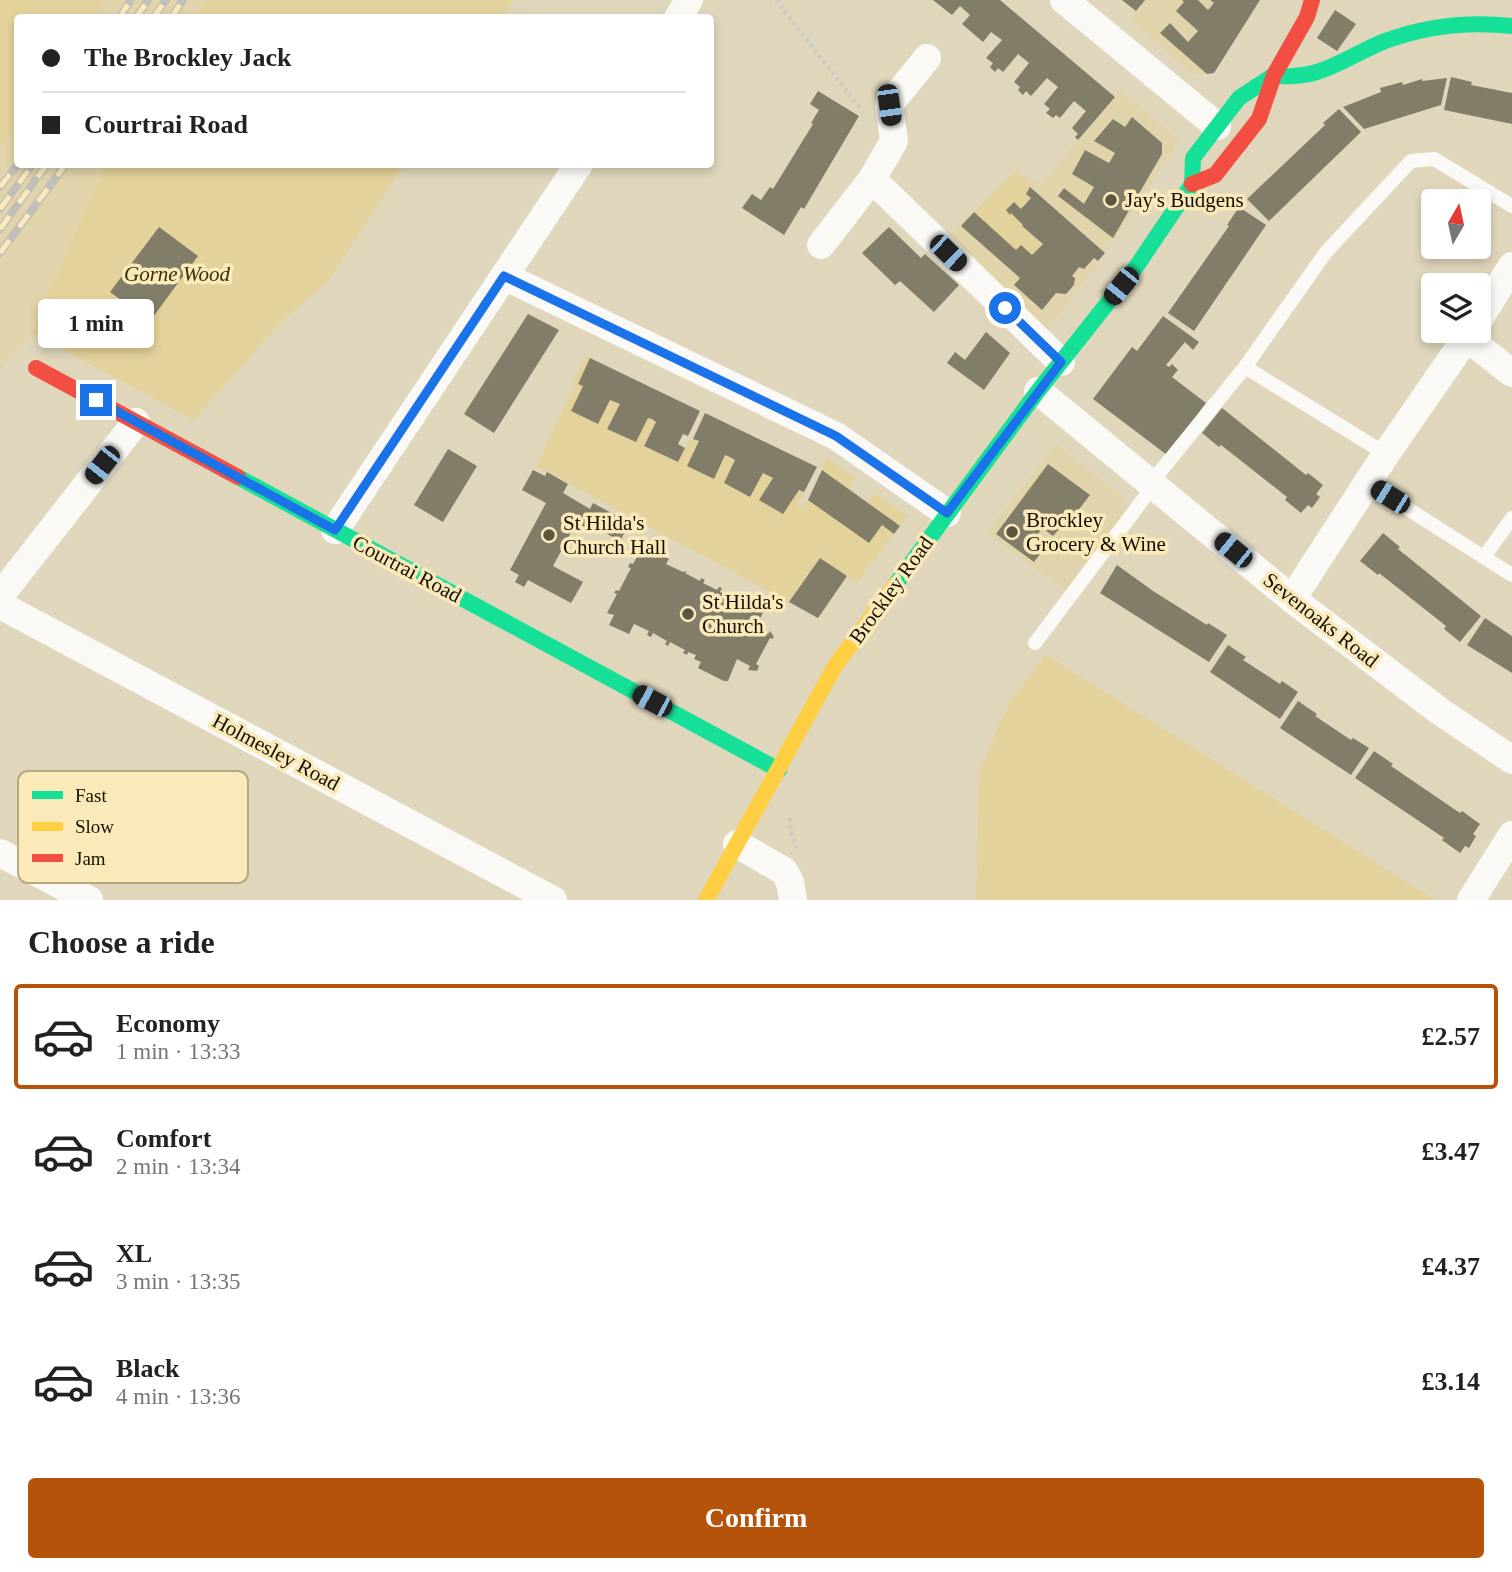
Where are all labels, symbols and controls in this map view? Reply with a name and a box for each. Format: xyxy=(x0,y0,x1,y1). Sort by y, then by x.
text: The Brockley Jack xyxy=(84,43,292,72)
car xyxy=(876,83,903,127)
text: Courtrai Road xyxy=(84,110,248,139)
place label: Jay's Budgens xyxy=(1125,188,1244,212)
north arrow xyxy=(1421,189,1491,259)
map controls xyxy=(1421,189,1491,343)
marker: Jay's Budgens xyxy=(1103,192,1119,208)
car xyxy=(926,231,971,275)
park label: Gorne Wood xyxy=(124,262,230,286)
car xyxy=(1100,263,1143,309)
button: layers xyxy=(1421,273,1491,343)
route start xyxy=(989,292,1021,324)
callout: 1 min xyxy=(38,298,154,348)
text: 1 min xyxy=(68,311,124,336)
route end xyxy=(80,384,112,416)
car xyxy=(81,442,124,488)
car xyxy=(1367,477,1414,517)
place label: Brockley Grocery & Wine xyxy=(1026,508,1166,556)
place label: St Hilda's Church Hall xyxy=(563,511,666,559)
marker: Brockley Grocery & Wine xyxy=(1004,524,1020,540)
marker: St Hilda's Church Hall xyxy=(541,527,557,543)
car xyxy=(1211,529,1256,571)
street label: Courtrai Road xyxy=(349,530,466,608)
street label: Brockley Road xyxy=(844,531,938,648)
street label: Sevenoaks Road xyxy=(1259,568,1384,673)
place label: St Hilda's Church xyxy=(702,590,783,638)
marker: St Hilda's Church xyxy=(680,606,696,622)
car xyxy=(629,682,676,720)
street label: Holmesley Road xyxy=(208,708,344,796)
legend xyxy=(18,771,248,883)
text: Fast xyxy=(75,785,107,806)
text: Slow xyxy=(75,816,114,837)
text: Jam xyxy=(75,848,106,869)
text: Choose a ride xyxy=(28,924,215,960)
icon: car xyxy=(32,1005,95,1068)
text: Economy xyxy=(116,1009,220,1038)
text: £2.57 xyxy=(1422,1022,1480,1051)
text: 1 min · 13:33 xyxy=(116,1039,241,1064)
icon: car xyxy=(32,1120,95,1183)
text: Comfort xyxy=(116,1124,211,1153)
text: £3.47 xyxy=(1422,1137,1480,1166)
text: 2 min · 13:34 xyxy=(116,1154,241,1179)
icon: car xyxy=(32,1235,95,1298)
text: XL xyxy=(116,1239,152,1268)
text: £4.37 xyxy=(1422,1252,1480,1281)
text: 3 min · 13:35 xyxy=(116,1269,241,1294)
icon: car xyxy=(32,1350,95,1413)
text: Black xyxy=(116,1354,180,1383)
text: £3.14 xyxy=(1422,1367,1480,1396)
text: 4 min · 13:36 xyxy=(116,1384,241,1409)
button: Confirm xyxy=(28,1478,1484,1558)

